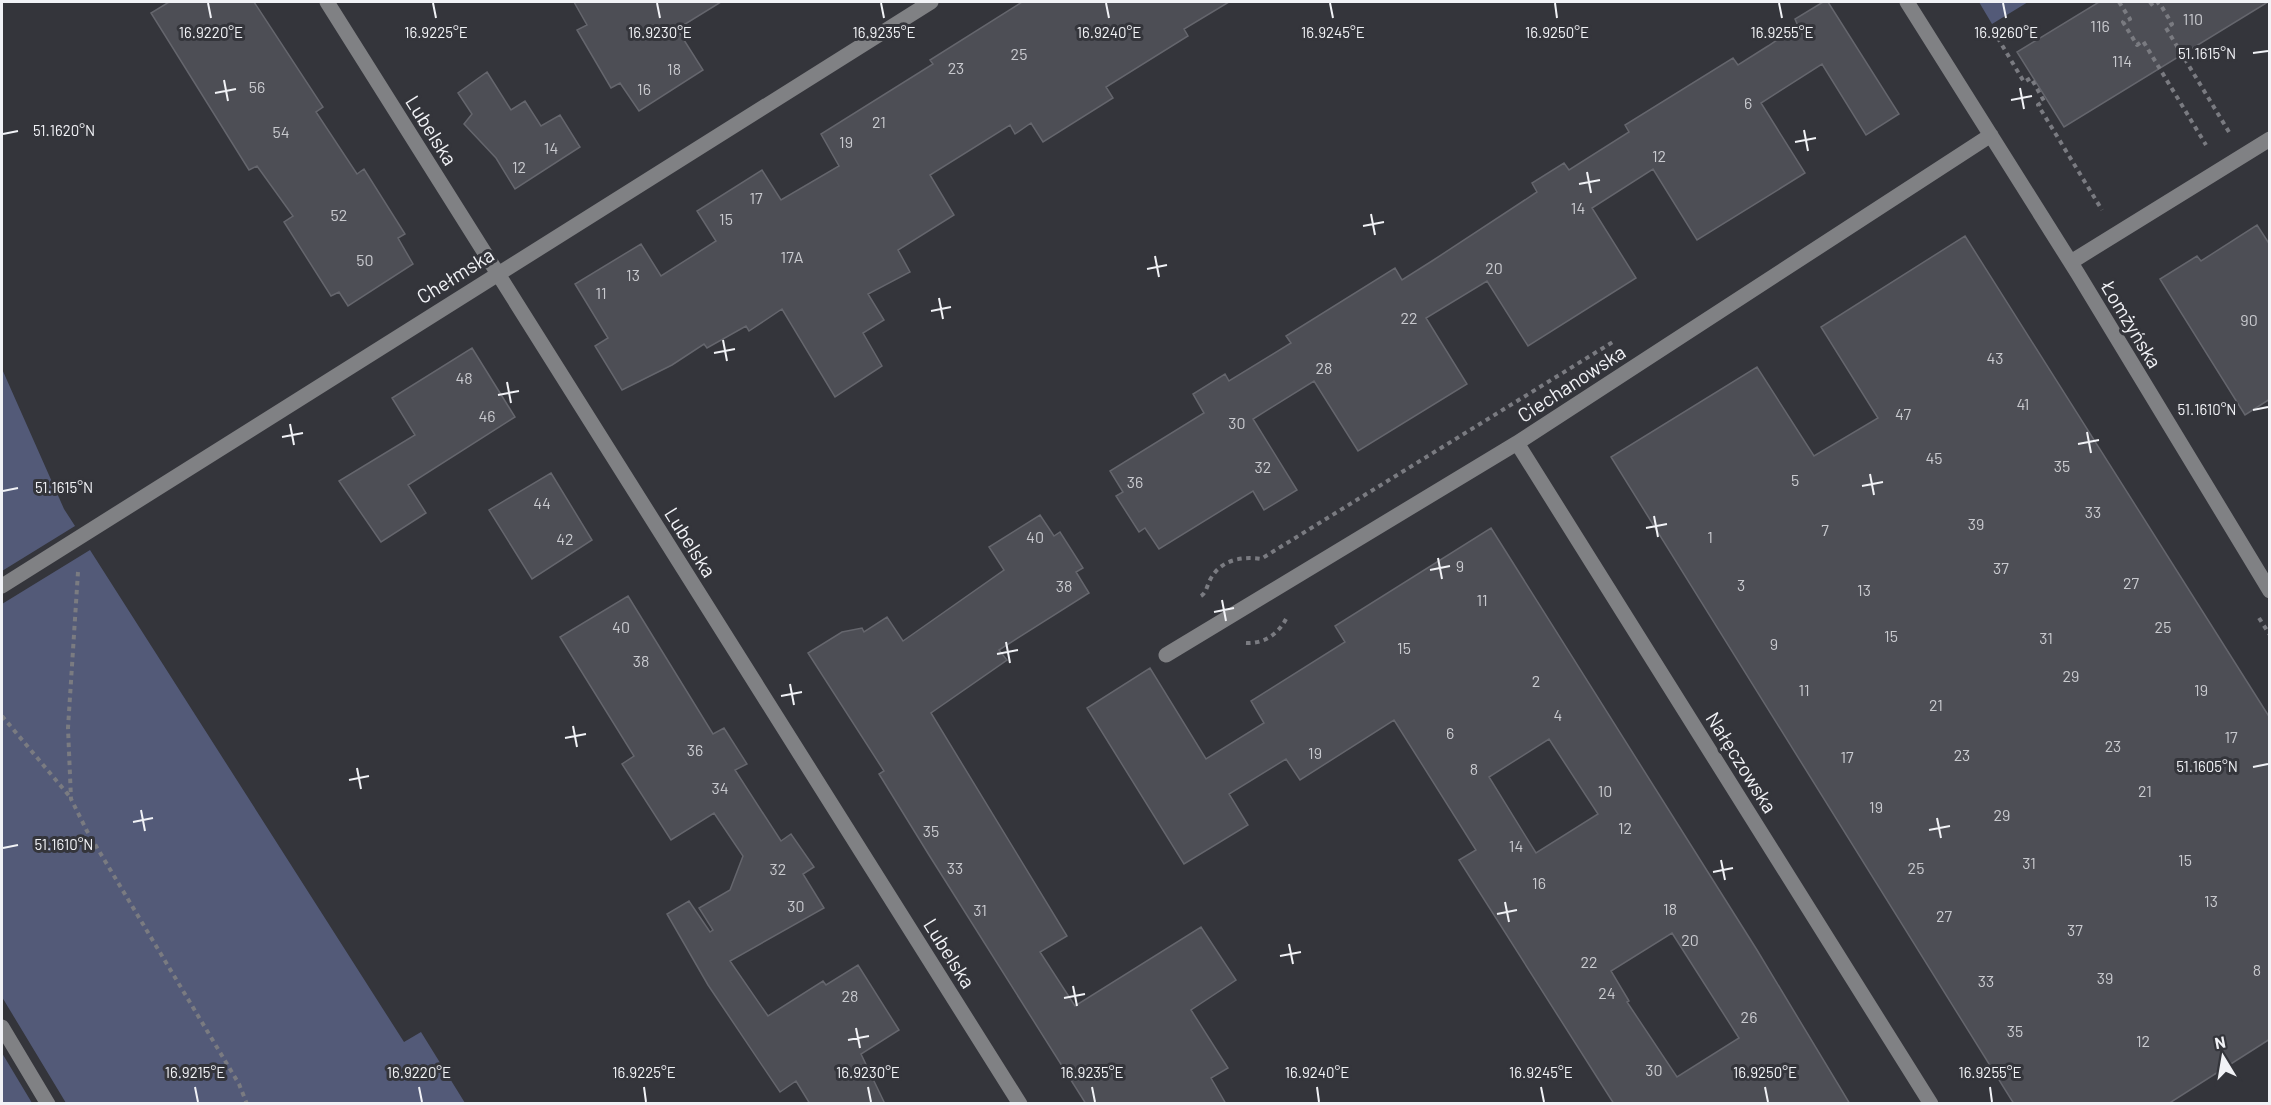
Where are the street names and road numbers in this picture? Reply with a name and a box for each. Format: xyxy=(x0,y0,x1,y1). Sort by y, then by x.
street label: Lubelska xyxy=(401,91,463,169)
street label: Chełmska xyxy=(412,242,498,308)
street label: Łomżyńska xyxy=(2096,275,2168,372)
street label: Ciechanowska xyxy=(1512,339,1630,427)
street label: Lubelska xyxy=(660,503,722,581)
street label: Nałęczowska xyxy=(1701,707,1783,817)
street label: Lubelska xyxy=(919,914,981,992)

